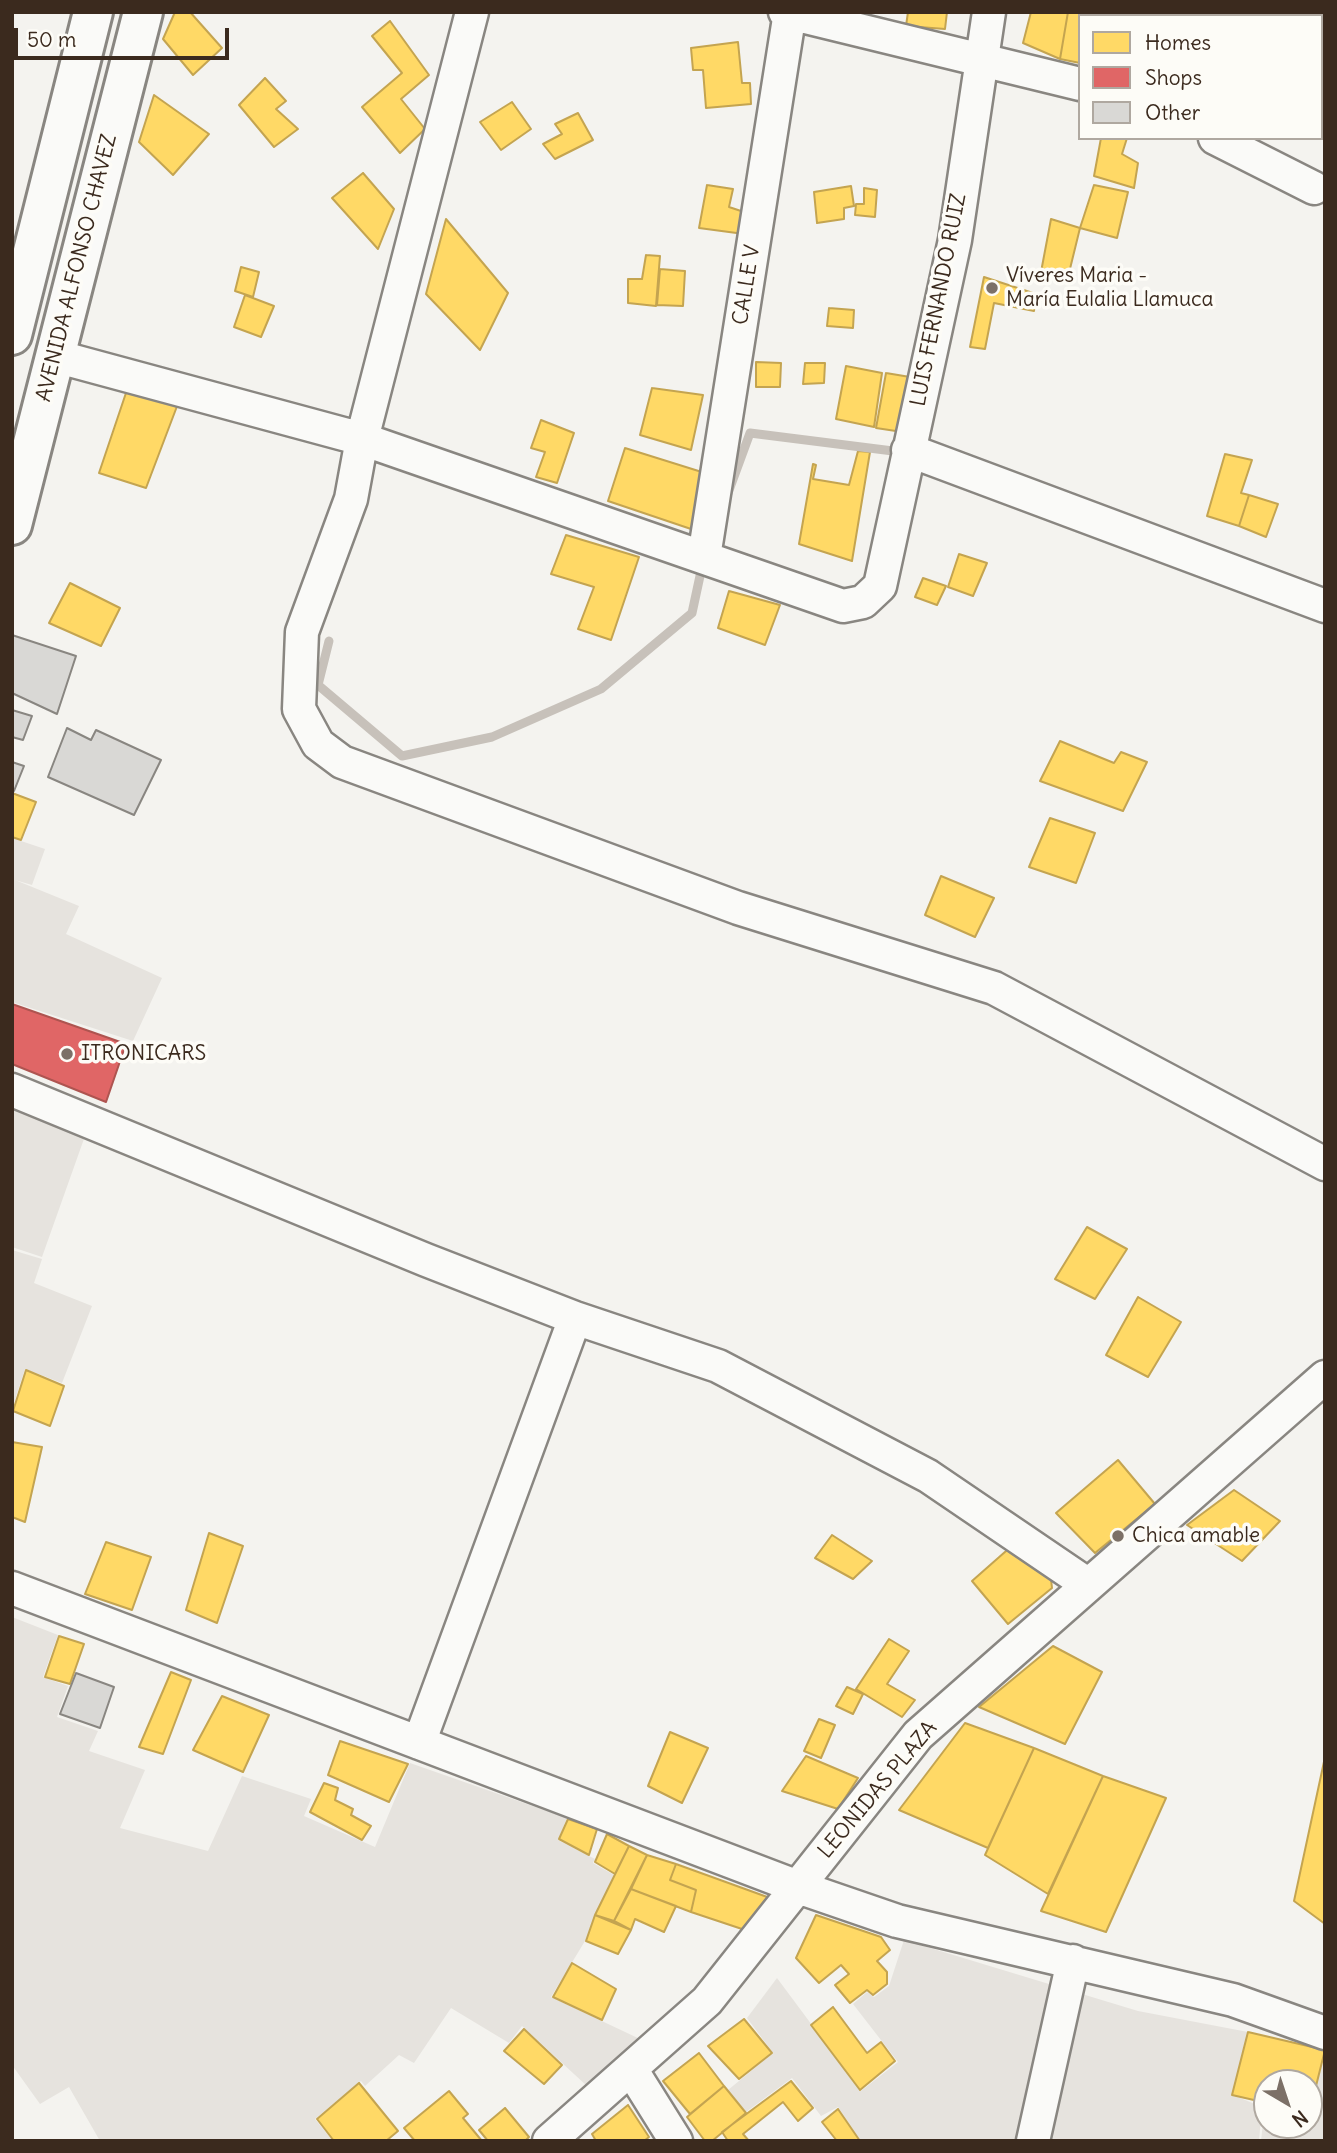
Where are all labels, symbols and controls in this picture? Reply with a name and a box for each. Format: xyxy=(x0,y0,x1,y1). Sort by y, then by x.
scale bar xyxy=(18,14,233,58)
legend xyxy=(1078,14,1323,140)
text: 50 m xyxy=(27,26,76,53)
text: Homes xyxy=(1145,29,1211,56)
text: Shops xyxy=(1145,64,1202,91)
text: Other xyxy=(1145,99,1200,126)
street label: AVENIDA ALFONSO CHAVEZ xyxy=(32,132,122,404)
street label: LUIS FERNANDO RUIZ xyxy=(906,192,972,408)
street label: CALLE V xyxy=(728,243,766,327)
place label: Víveres Maria - María Eulalia Llamuca xyxy=(1006,263,1214,313)
marker: Víveres Maria - María Eulalia Llamuca xyxy=(984,280,1000,296)
place label: ITRONICARS xyxy=(81,1041,206,1067)
marker: ITRONICARS xyxy=(59,1046,75,1062)
place label: Chica amable xyxy=(1132,1523,1260,1549)
marker: Chica amable xyxy=(1110,1528,1126,1544)
street label: LEONIDAS PLAZA xyxy=(813,1716,943,1864)
north arrow xyxy=(1253,2069,1323,2139)
text: N xyxy=(1287,2105,1313,2132)

